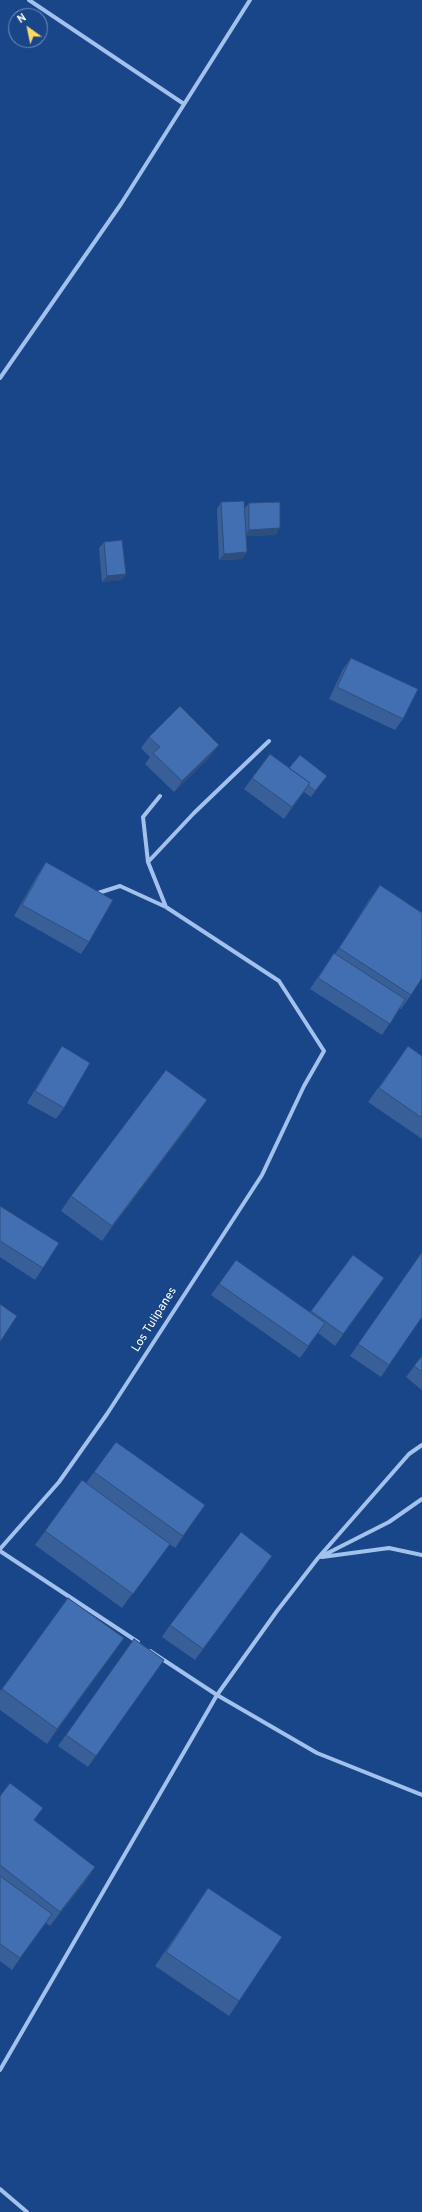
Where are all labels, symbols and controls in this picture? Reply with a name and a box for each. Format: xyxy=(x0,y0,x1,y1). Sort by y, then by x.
north arrow xyxy=(8,8,48,48)
text: N xyxy=(15,11,29,27)
street label: Los Tulipanes xyxy=(129,1285,181,1355)

